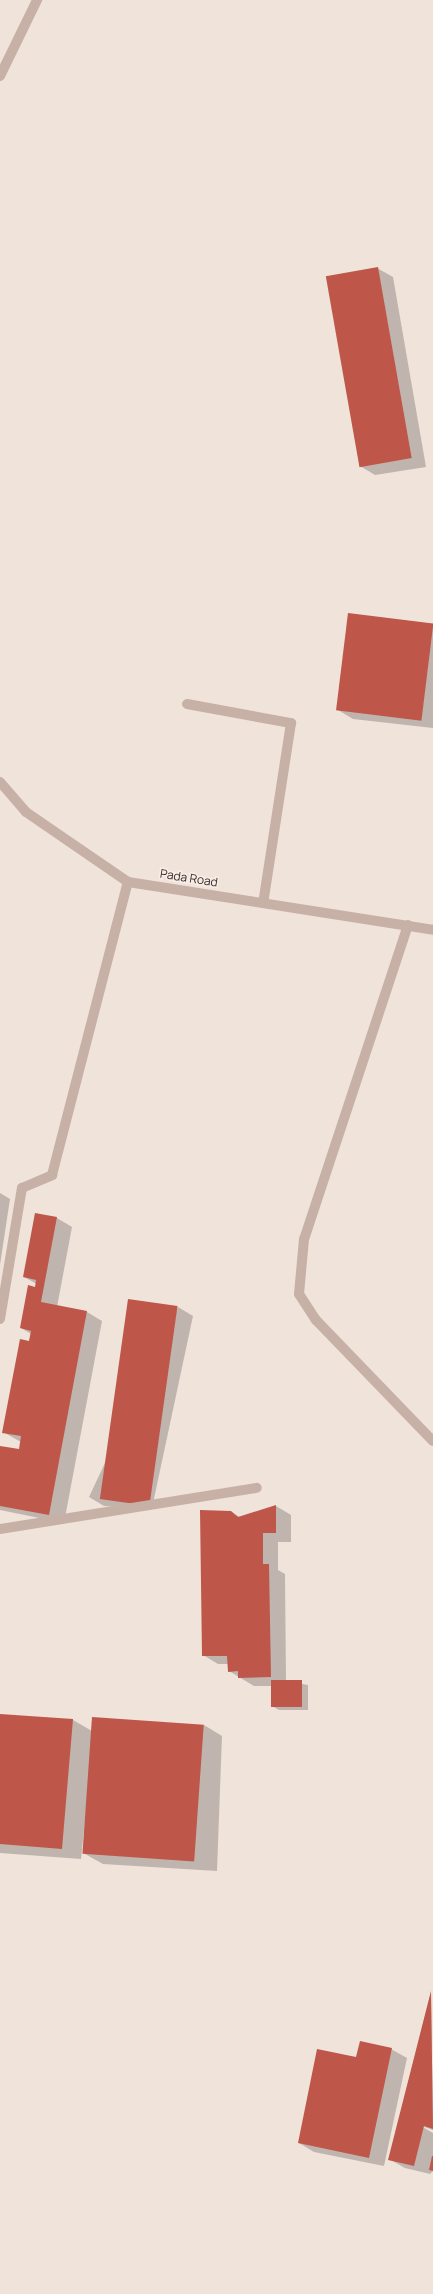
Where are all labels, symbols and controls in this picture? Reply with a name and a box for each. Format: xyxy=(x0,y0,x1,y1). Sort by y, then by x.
street label: Pada Road xyxy=(159,866,219,890)

